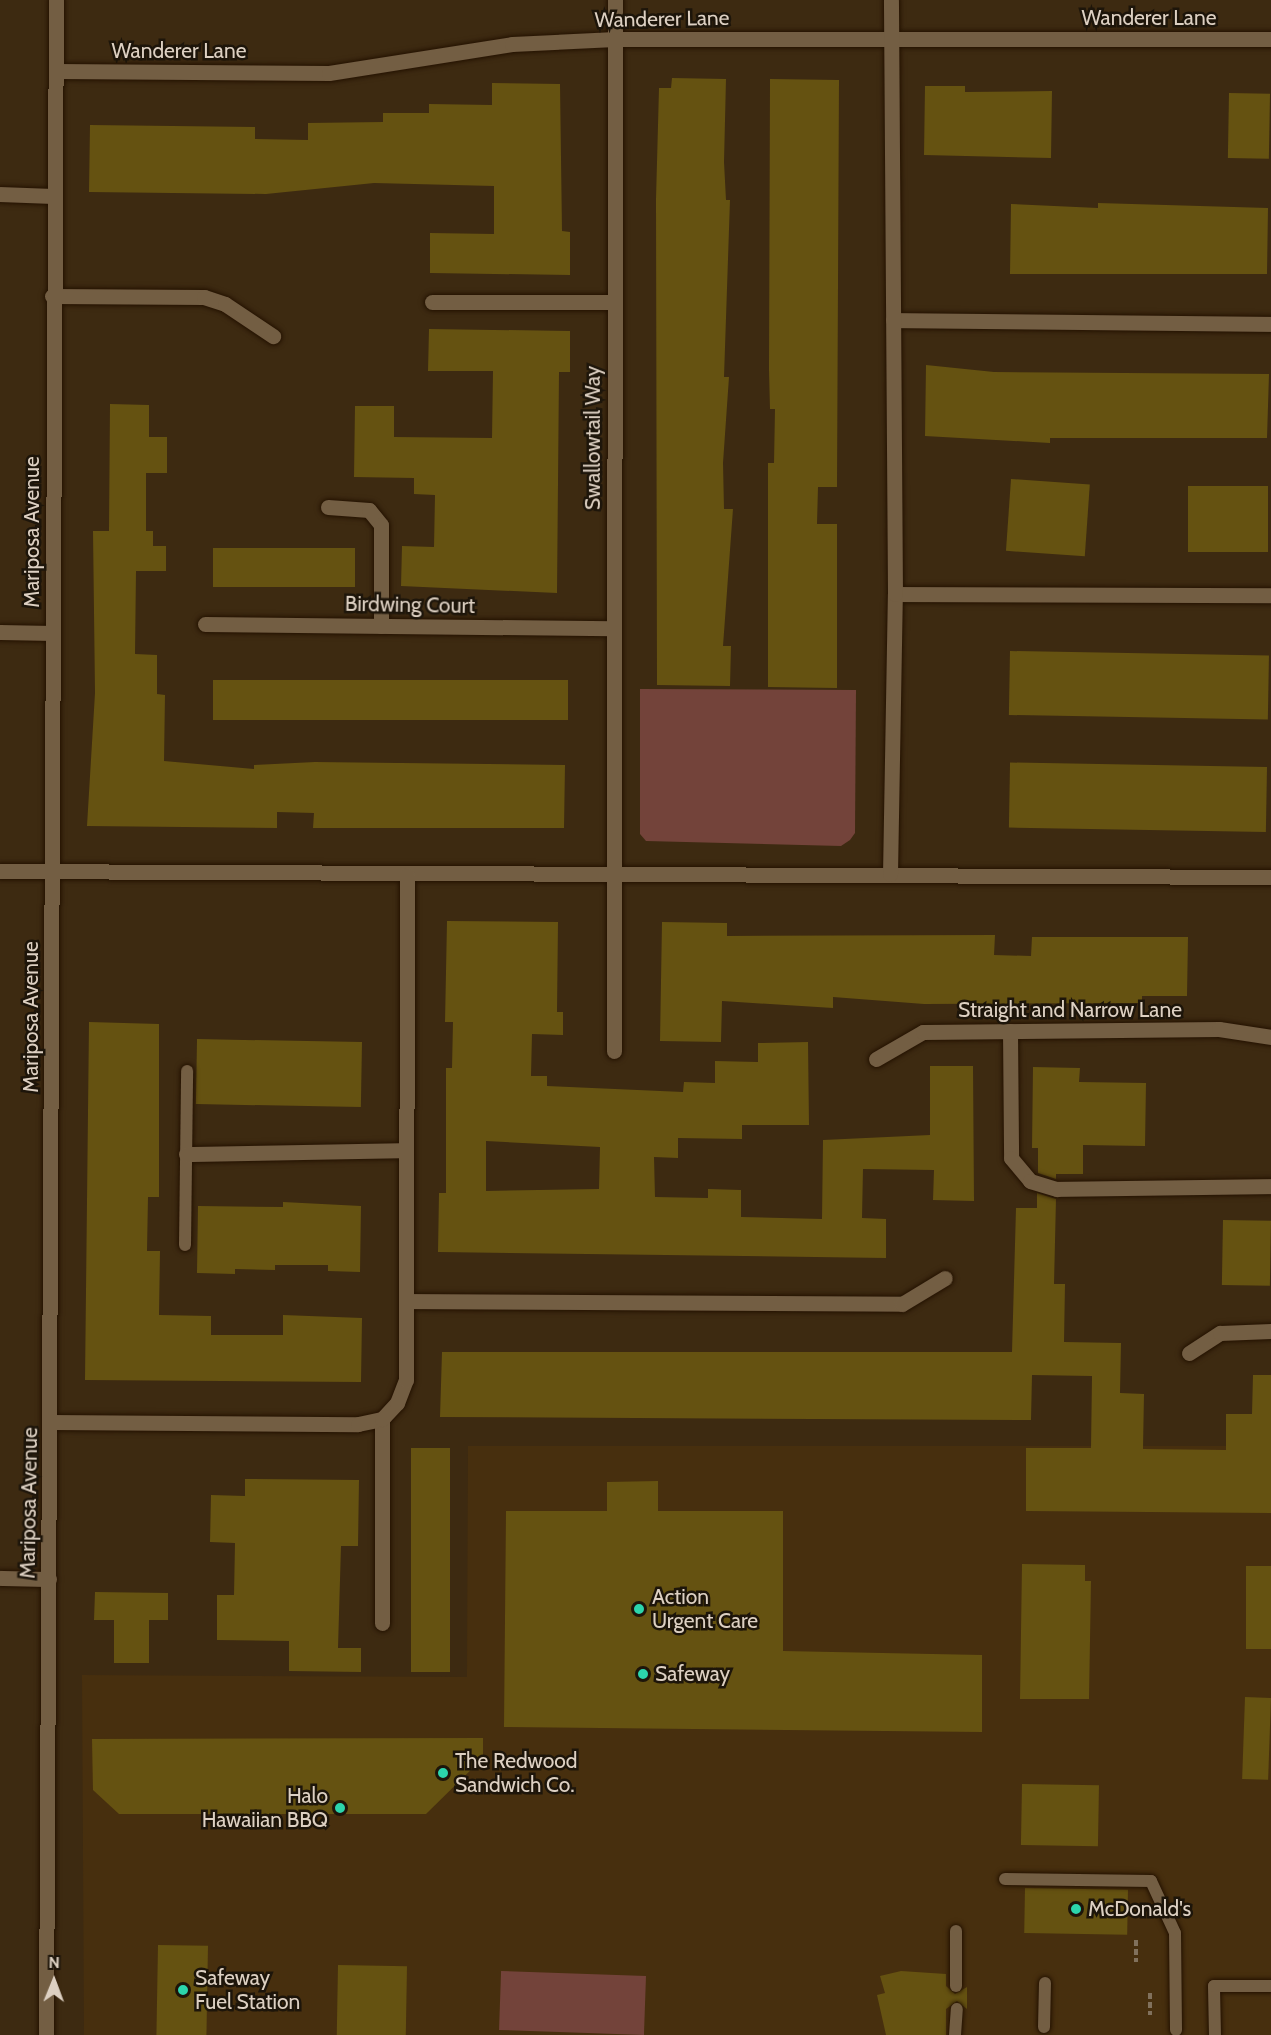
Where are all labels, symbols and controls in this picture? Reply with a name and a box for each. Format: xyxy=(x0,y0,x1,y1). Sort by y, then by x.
street label: Wanderer Lane xyxy=(594,5,730,33)
street label: Wanderer Lane xyxy=(1082,5,1216,31)
street label: Wanderer Lane xyxy=(112,38,246,64)
street label: Swallowtail Way xyxy=(580,366,606,510)
street label: Mariposa Avenue xyxy=(19,456,45,608)
street label: Birdwing Court xyxy=(345,591,475,619)
street label: Mariposa Avenue xyxy=(18,941,44,1093)
street label: Straight and Narrow Lane xyxy=(958,997,1182,1023)
street label: Mariposa Avenue xyxy=(15,1427,43,1579)
place label: Action Urgent Care xyxy=(652,1584,758,1634)
marker: Action Urgent Care xyxy=(630,1600,648,1618)
place label: Safeway xyxy=(655,1661,730,1687)
marker: Safeway xyxy=(636,1667,650,1681)
place label: The Redwood Sandwich Co. xyxy=(455,1748,577,1798)
marker: The Redwood Sandwich Co. xyxy=(436,1766,450,1780)
place label: Halo Hawaiian BBQ xyxy=(202,1783,328,1833)
marker: Halo Hawaiian BBQ xyxy=(333,1801,347,1815)
place label: McDonald's xyxy=(1088,1896,1191,1922)
marker: McDonald's xyxy=(1069,1902,1083,1916)
north arrow xyxy=(24,1951,84,2011)
text: N xyxy=(49,1953,60,1972)
place label: Safeway Fuel Station xyxy=(195,1965,300,2015)
marker: Safeway Fuel Station xyxy=(176,1983,190,1997)

